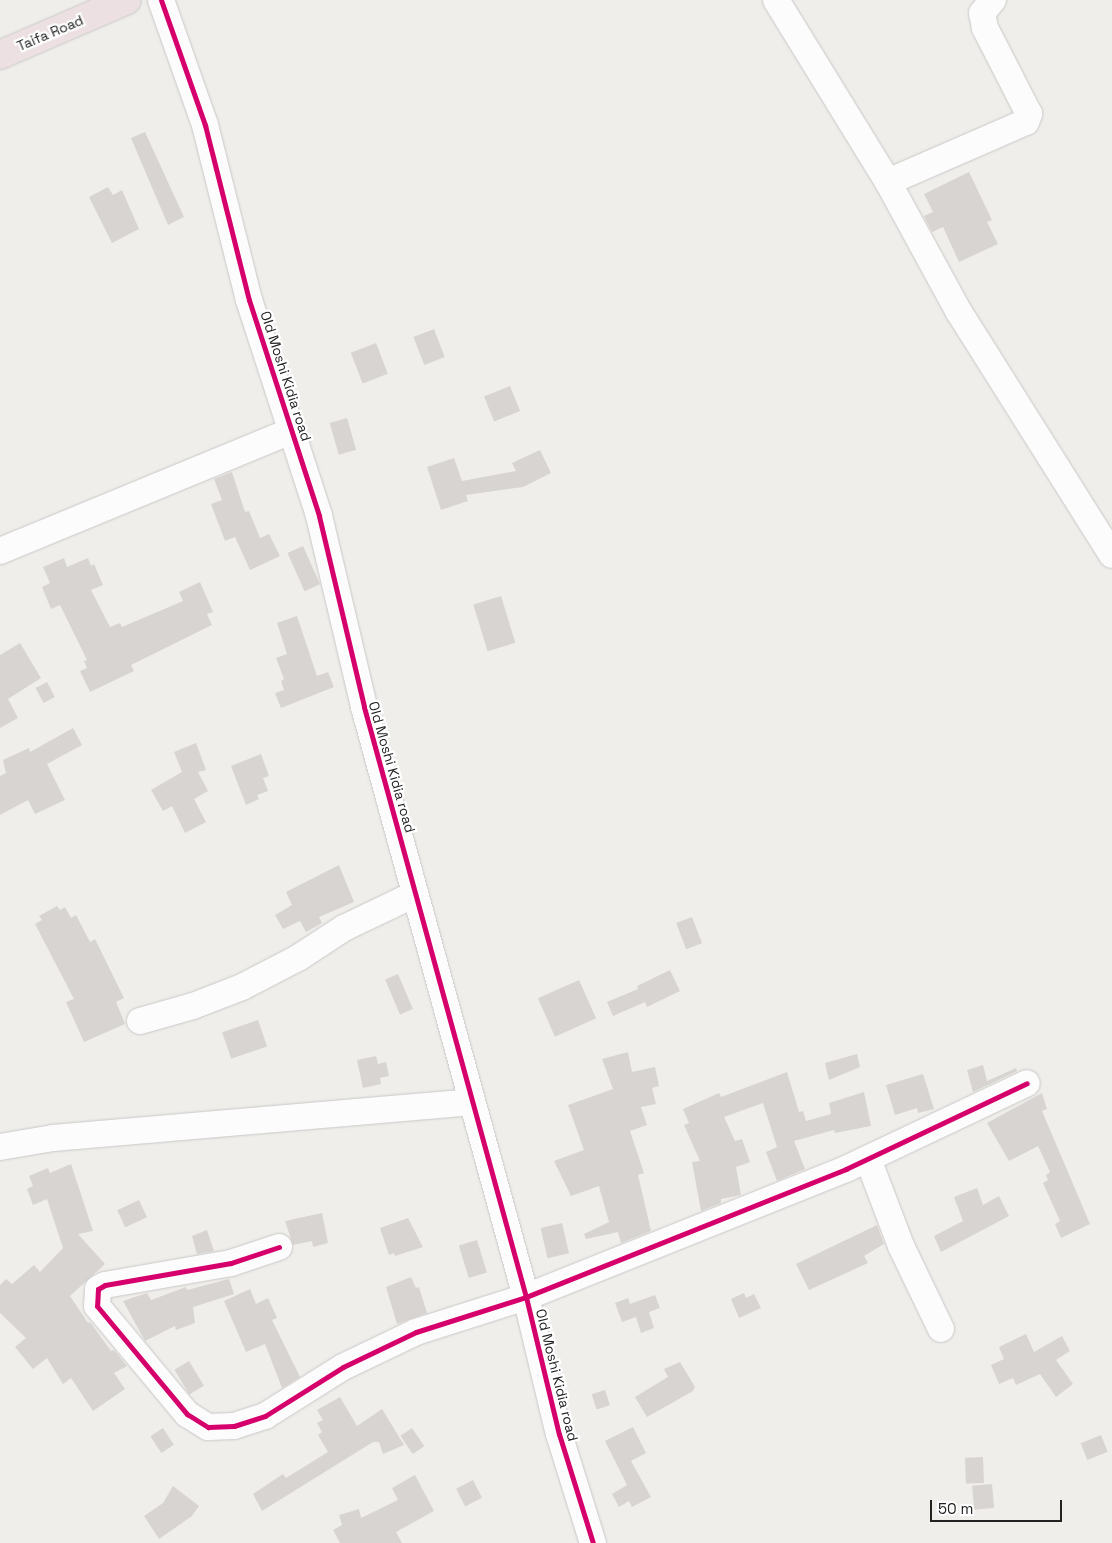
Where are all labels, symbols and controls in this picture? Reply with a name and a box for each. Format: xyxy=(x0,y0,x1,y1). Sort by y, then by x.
street label: Taifa Road xyxy=(14,11,86,55)
street label: Old Moshi Kidia road xyxy=(257,309,315,443)
street label: Old Moshi Kidia road xyxy=(365,699,419,835)
street label: Old Moshi Kidia road xyxy=(532,1307,582,1443)
scale bar xyxy=(932,1490,1064,1522)
text: 50 m xyxy=(938,1499,973,1518)

